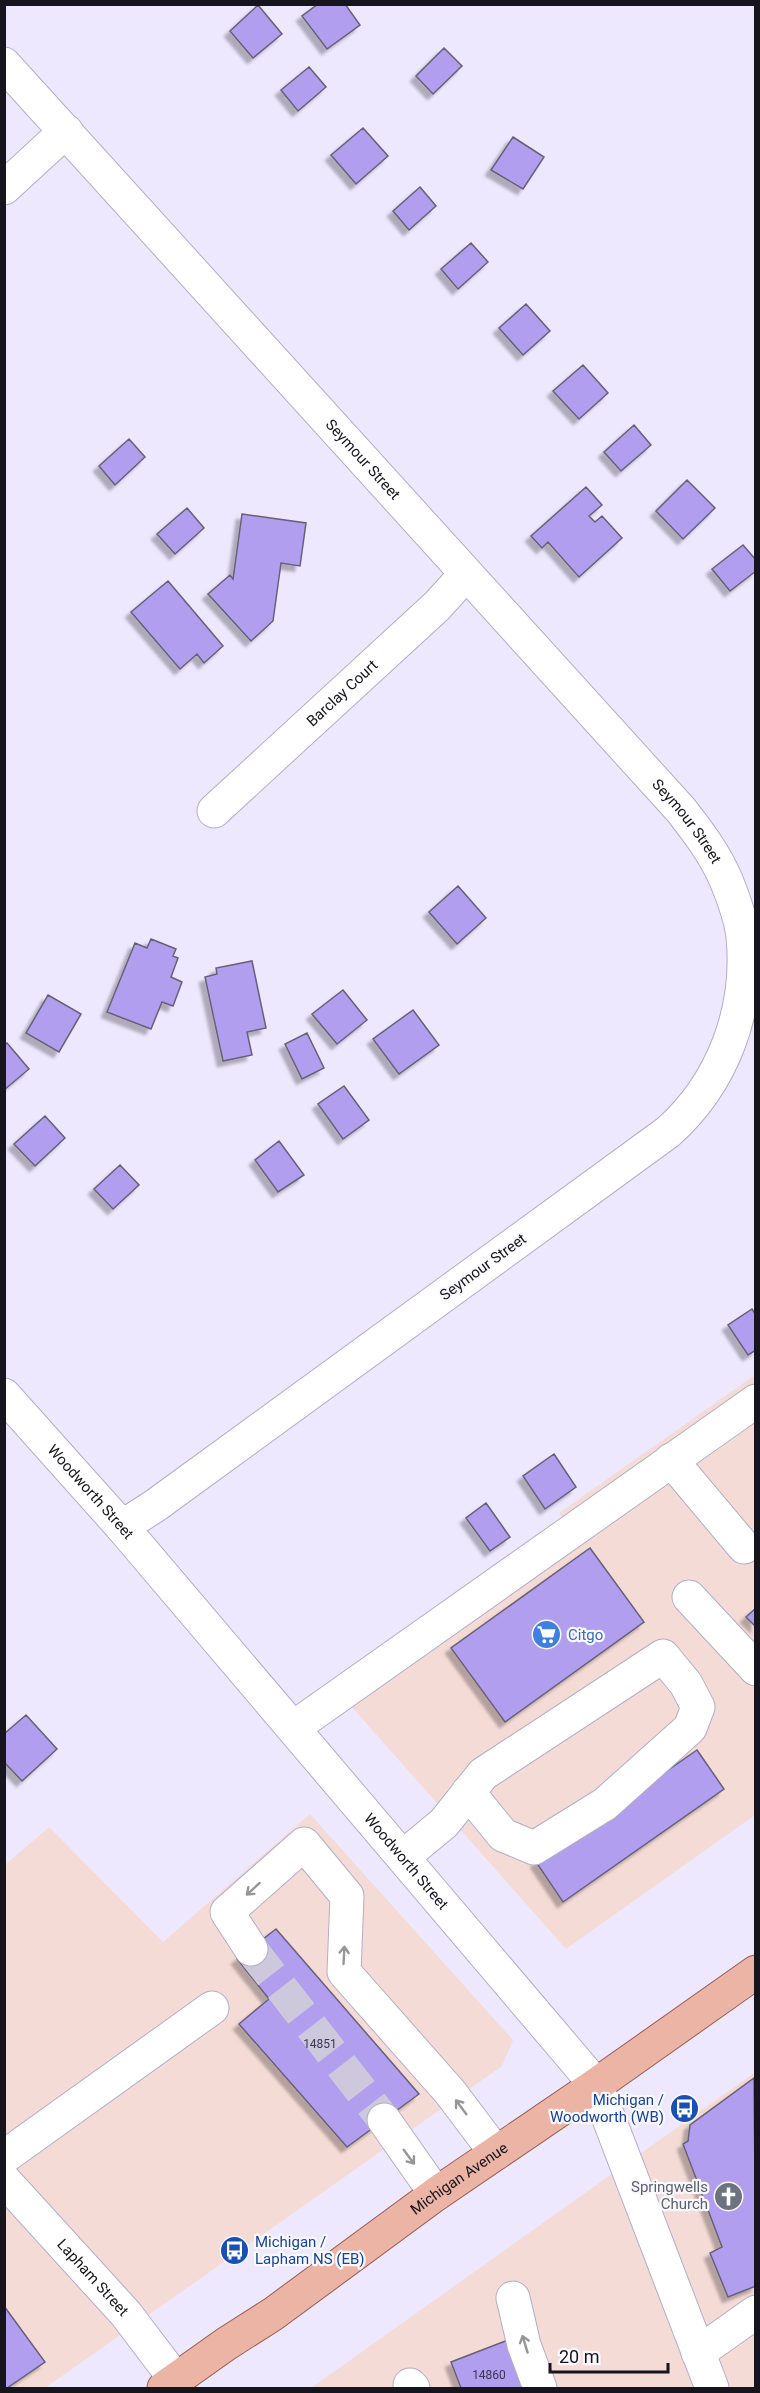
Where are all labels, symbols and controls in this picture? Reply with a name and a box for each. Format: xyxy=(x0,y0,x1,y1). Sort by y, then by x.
street label: Seymour Street xyxy=(322,415,404,503)
street label: Barclay Court xyxy=(303,656,381,730)
street label: Seymour Street xyxy=(648,775,725,867)
street label: Seymour Street xyxy=(436,1230,530,1304)
street label: Woodworth Street xyxy=(44,1441,137,1543)
supermarket icon: Citgo xyxy=(531,1619,563,1651)
place label: Citgo xyxy=(568,1626,603,1644)
street label: Woodworth Street xyxy=(360,1810,452,1913)
one-way arrow xyxy=(246,1882,261,1896)
one-way arrow xyxy=(339,1946,350,1966)
house number: 14851 xyxy=(303,2037,337,2051)
place label: Michigan / Woodworth (WB) xyxy=(550,2091,664,2126)
bus stop icon: Michigan / Woodworth (WB) xyxy=(669,2093,701,2125)
one-way arrow xyxy=(454,2099,467,2115)
street label: Michigan Avenue xyxy=(407,2139,511,2219)
one-way arrow xyxy=(403,2149,415,2165)
place label: Springwells Church xyxy=(631,2178,708,2213)
church icon: Springwells Church xyxy=(713,2180,745,2212)
place label: Michigan / Lapham NS (EB) xyxy=(255,2233,365,2268)
street label: Lapham Street xyxy=(53,2235,132,2320)
bus stop icon: Michigan / Lapham NS (EB) xyxy=(218,2235,250,2267)
one-way arrow xyxy=(519,2335,530,2354)
scale bar xyxy=(550,2336,668,2374)
text: 20 m xyxy=(559,2346,599,2367)
house number: 14860 xyxy=(472,2368,506,2382)

